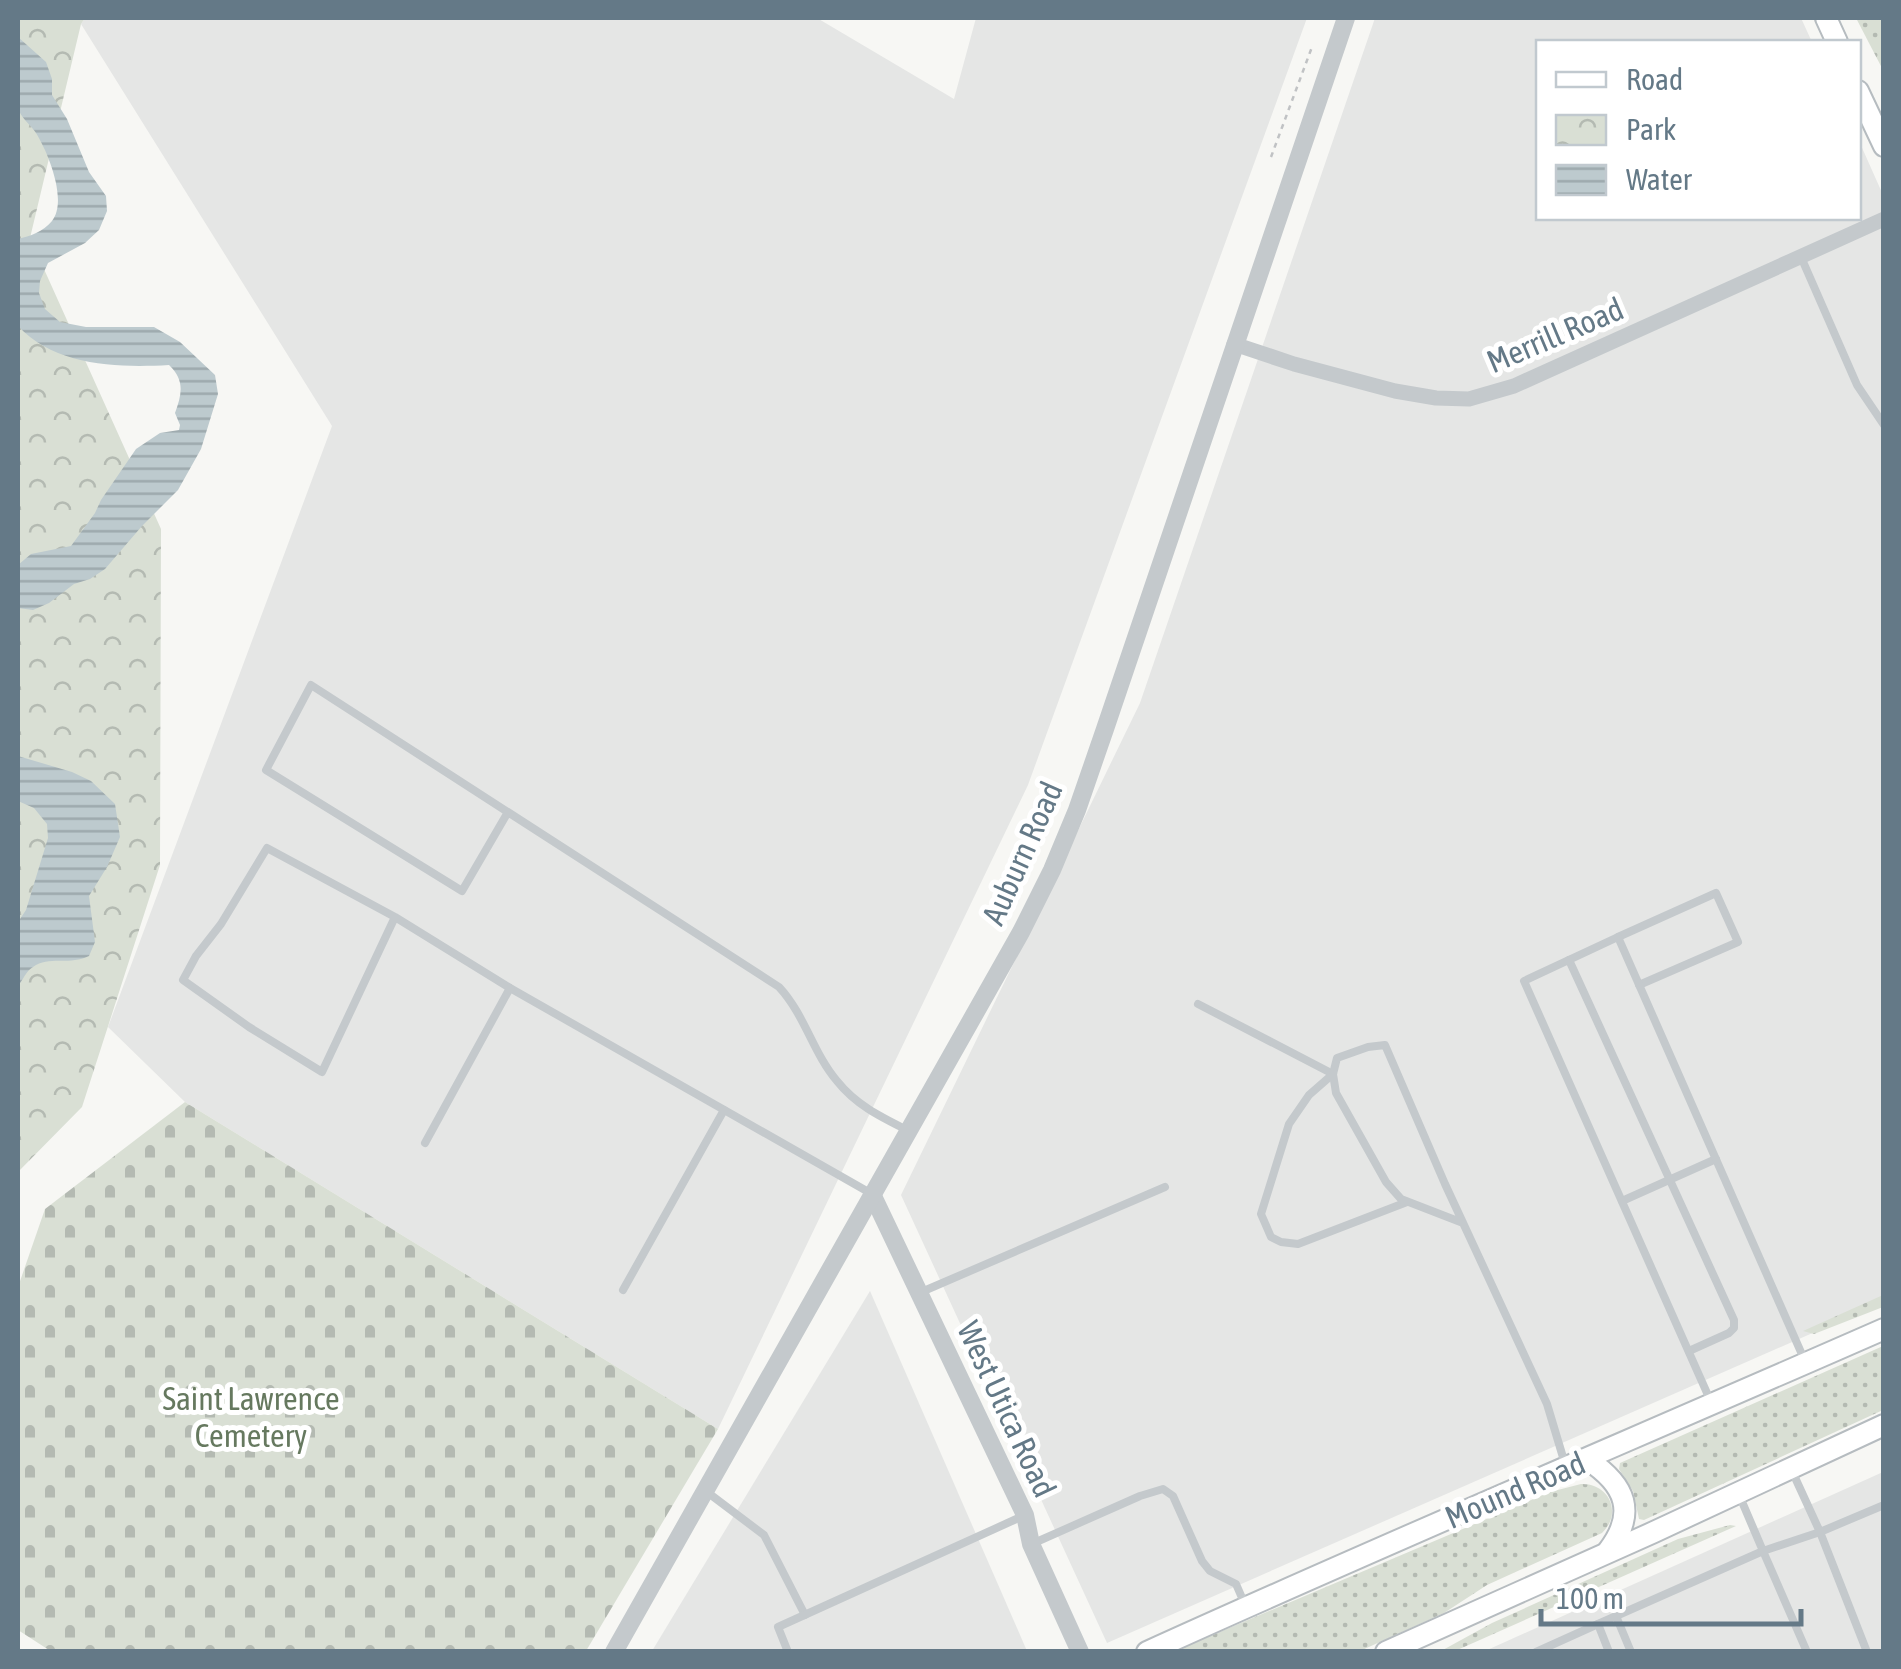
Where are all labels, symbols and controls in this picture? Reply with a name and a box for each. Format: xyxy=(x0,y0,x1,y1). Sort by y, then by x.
legend xyxy=(1536,40,1861,220)
text: Road xyxy=(1626,62,1683,96)
text: Park xyxy=(1626,112,1676,146)
text: Water xyxy=(1626,162,1693,196)
street label: Merrill Road xyxy=(1481,290,1629,380)
street label: Auburn Road xyxy=(974,776,1070,930)
street label: West Utica Road xyxy=(950,1315,1064,1503)
park label: Saint Lawrence Cemetery xyxy=(162,1380,340,1454)
street label: Mound Road xyxy=(1440,1444,1590,1536)
scale bar xyxy=(1541,1564,1801,1626)
text: 100 m xyxy=(1556,1581,1624,1615)

